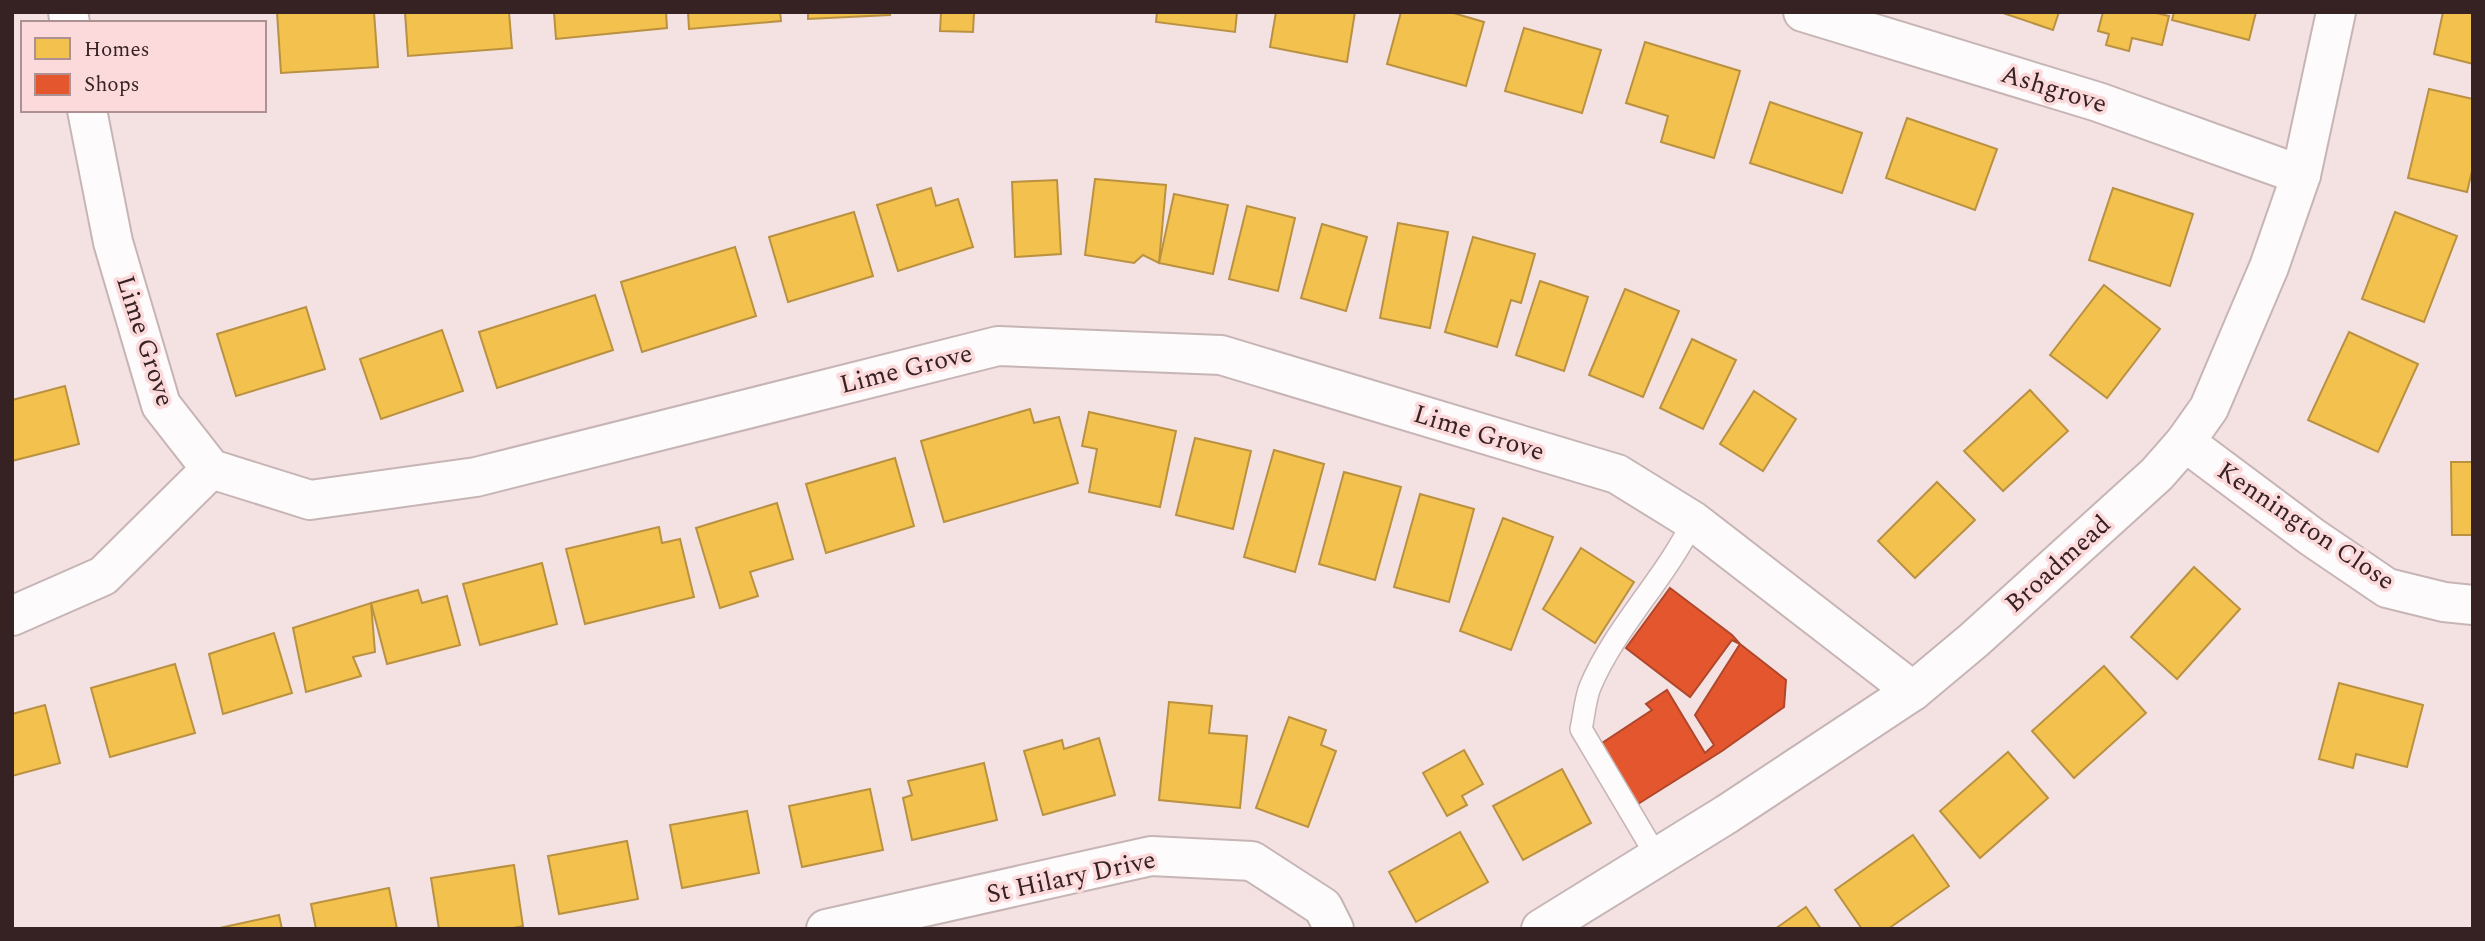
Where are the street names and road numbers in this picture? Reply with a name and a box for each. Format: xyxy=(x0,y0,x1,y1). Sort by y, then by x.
street label: Ashgrove xyxy=(1996,54,2112,124)
street label: Lime Grove xyxy=(105,270,185,412)
street label: Lime Grove xyxy=(835,333,977,405)
street label: Lime Grove xyxy=(1408,394,1550,472)
street label: Kennington Close xyxy=(2209,451,2403,601)
street label: Broadmead xyxy=(1996,505,2120,623)
street label: St Hilary Drive xyxy=(983,840,1159,914)

